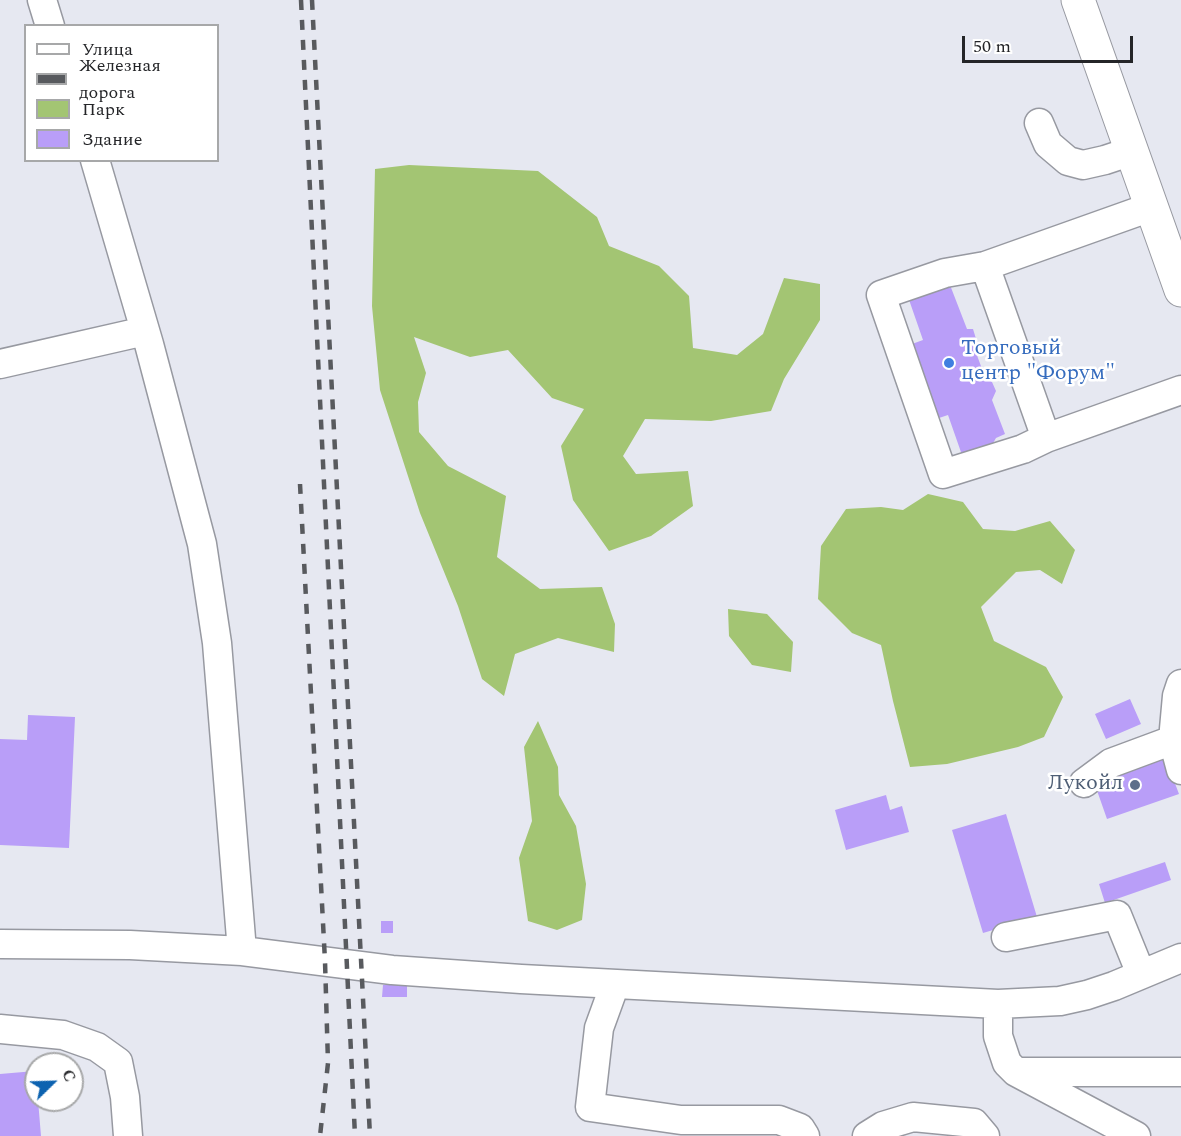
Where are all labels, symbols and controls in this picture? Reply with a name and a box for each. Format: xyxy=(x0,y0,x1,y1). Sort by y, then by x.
legend xyxy=(24,24,219,162)
scale bar xyxy=(965,24,1136,62)
text: 50 m xyxy=(973,33,1011,60)
text: Улица xyxy=(82,36,133,63)
text: Железная дорога xyxy=(79,52,161,106)
text: Парк xyxy=(82,96,125,123)
text: Здание xyxy=(82,126,142,153)
place label: Торговый центр "Форум" xyxy=(961,337,1115,388)
marker: Торговый центр "Форум" xyxy=(942,356,956,370)
place label: Лукойл xyxy=(1048,772,1123,798)
marker: Лукойл xyxy=(1128,778,1142,792)
north arrow xyxy=(24,1052,84,1112)
text: С xyxy=(55,1066,82,1086)

